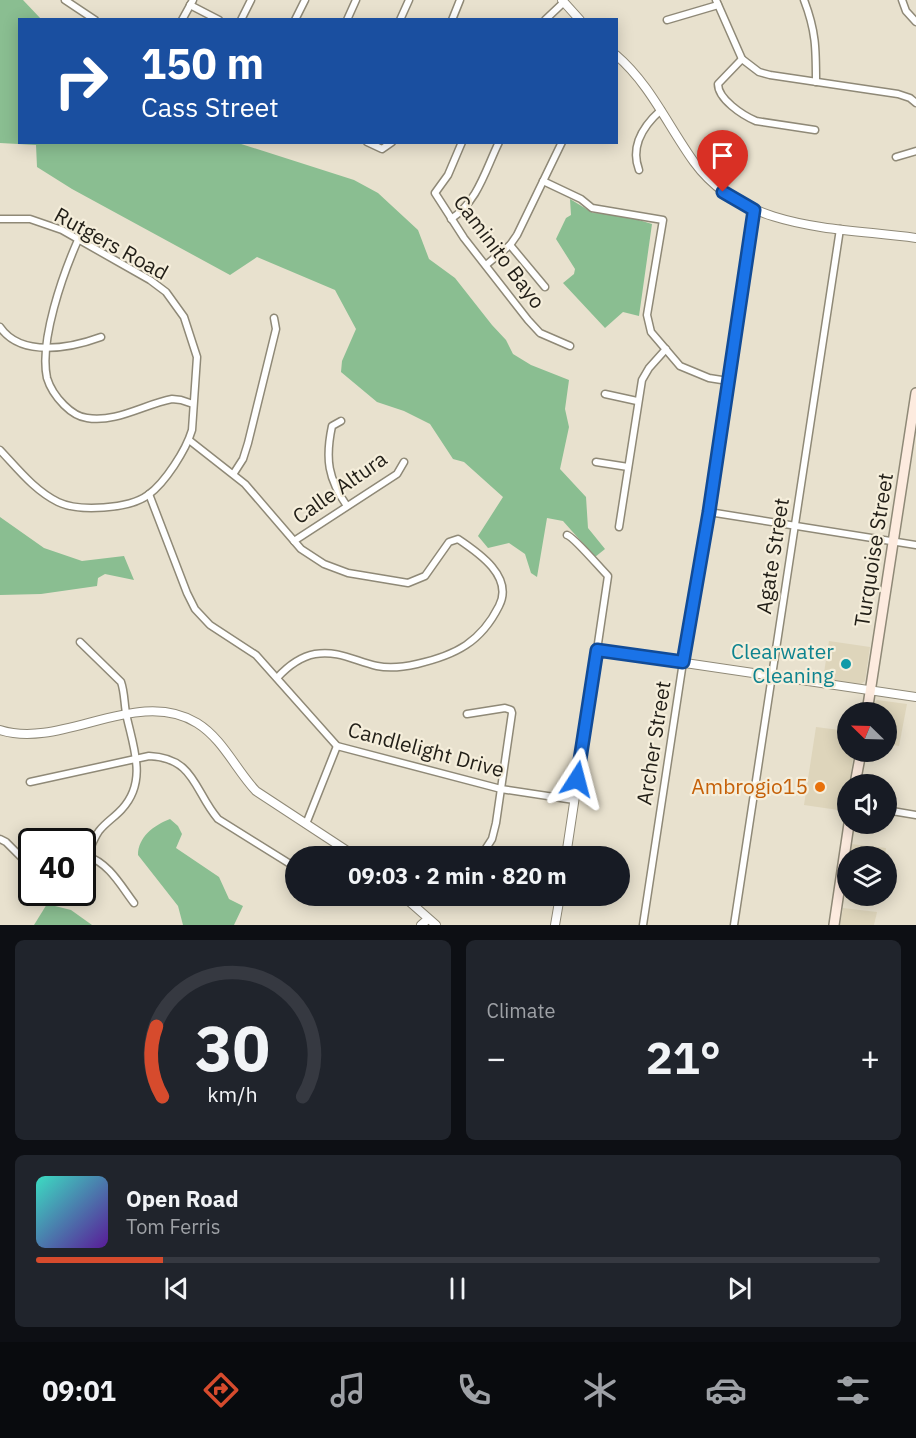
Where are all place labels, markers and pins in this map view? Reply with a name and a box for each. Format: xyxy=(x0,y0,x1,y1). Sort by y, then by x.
pin xyxy=(697,130,748,192)
place label: Clearwater Cleaning xyxy=(731,637,834,689)
marker: Clearwater Cleaning xyxy=(839,657,853,671)
place label: Ambrogio15 xyxy=(691,772,808,800)
marker: Ambrogio15 xyxy=(813,780,827,794)

